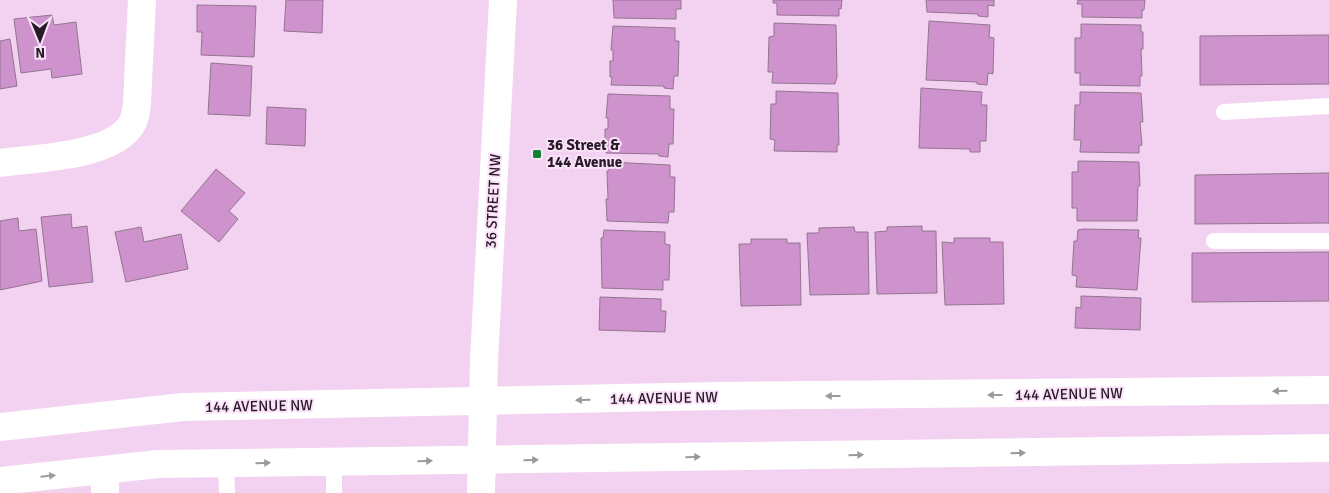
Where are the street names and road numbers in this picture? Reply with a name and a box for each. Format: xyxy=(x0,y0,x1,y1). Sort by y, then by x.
street label: 36 STREET NW xyxy=(482,153,504,249)
street label: 144 AVENUE NW xyxy=(1015,384,1123,404)
street label: 144 AVENUE NW xyxy=(610,388,718,408)
street label: 144 AVENUE NW xyxy=(205,396,313,416)

